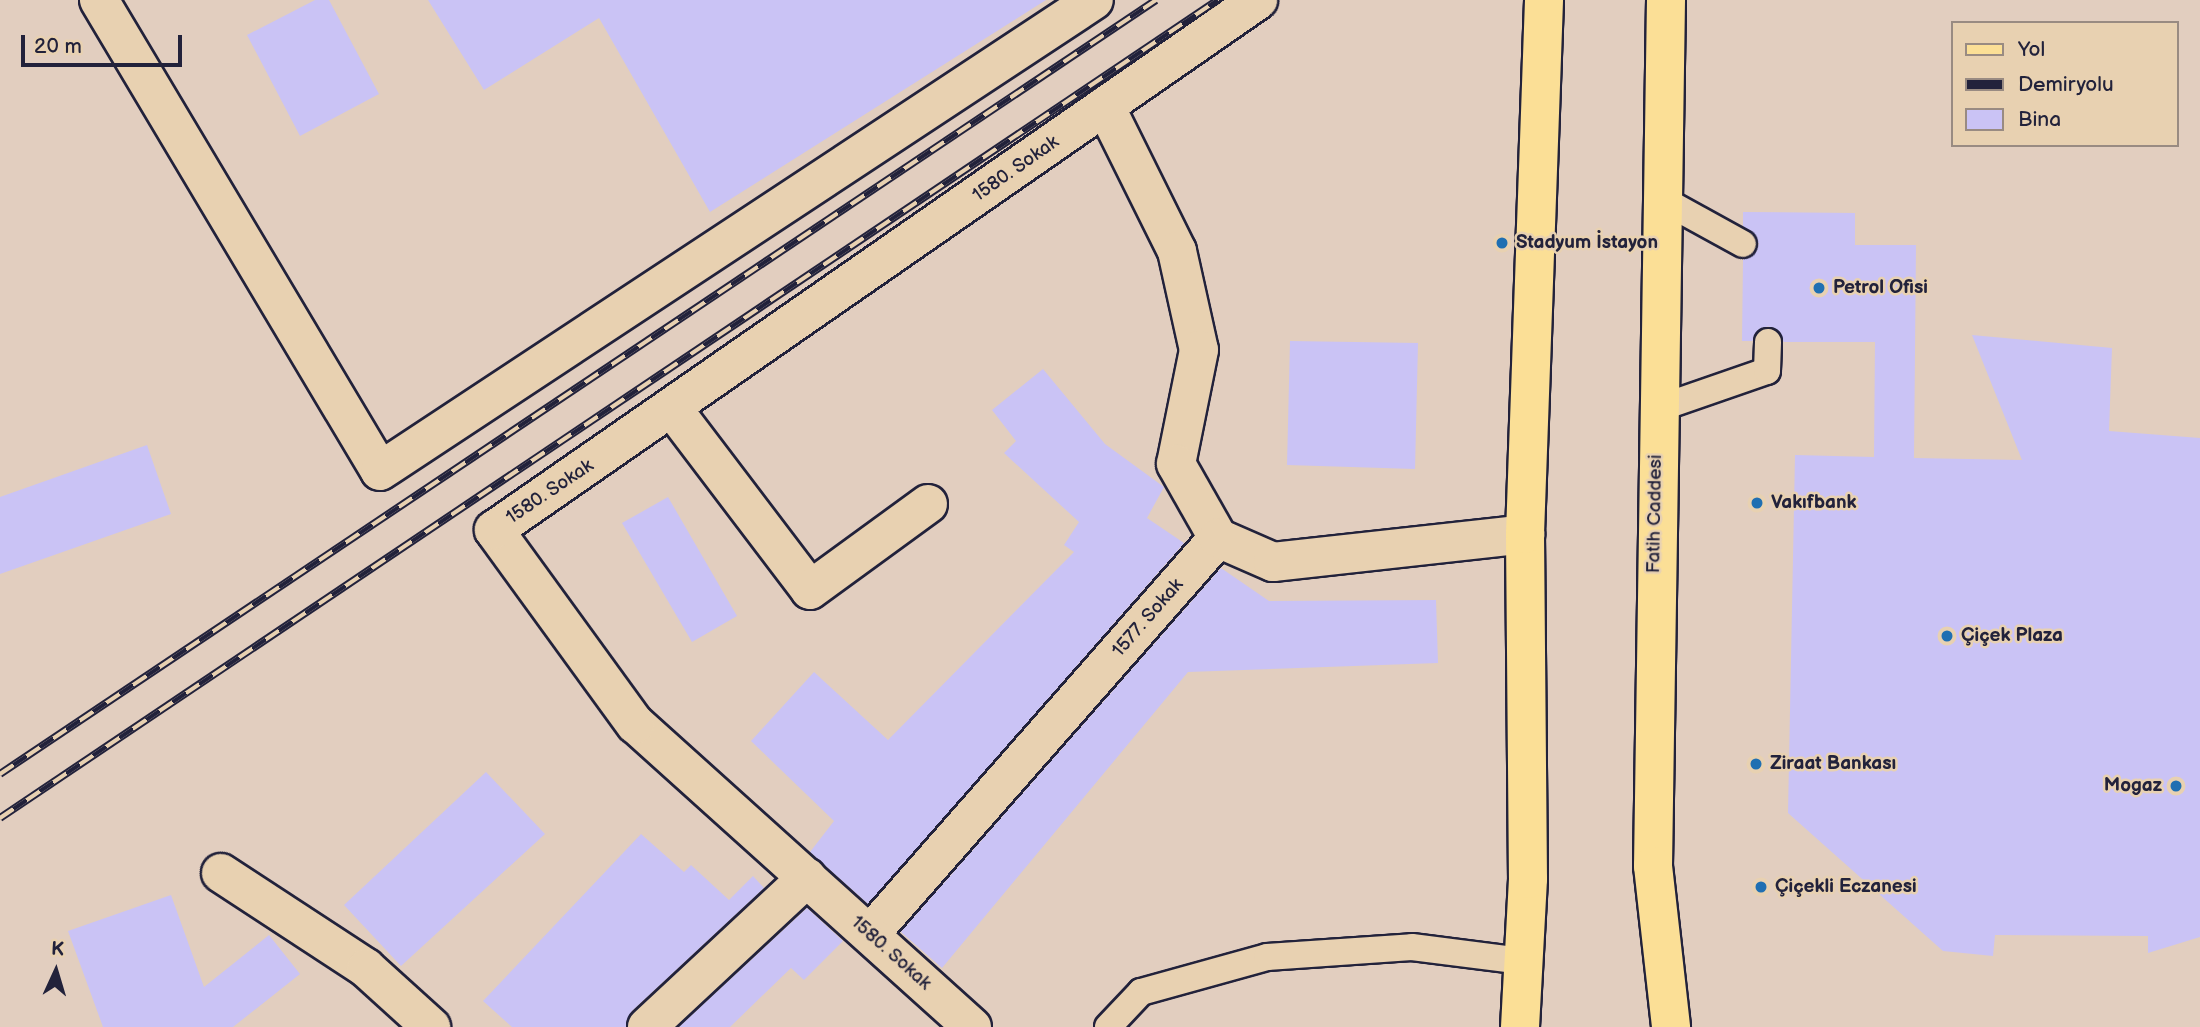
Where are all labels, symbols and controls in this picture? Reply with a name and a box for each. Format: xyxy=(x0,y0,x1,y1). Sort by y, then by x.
scale bar xyxy=(24,21,186,65)
legend xyxy=(1952,21,2179,147)
text: 20 m xyxy=(34,34,82,59)
text: Yol xyxy=(2018,37,2045,62)
text: Demiryolu xyxy=(2018,72,2114,97)
text: Bina xyxy=(2018,107,2061,132)
street label: 1580. Sokak xyxy=(968,131,1064,207)
place label: Stadyum İstayon xyxy=(1516,232,1658,254)
marker: Stadyum İstayon xyxy=(1494,235,1510,251)
place label: Petrol Ofisi xyxy=(1833,277,1928,299)
marker: Petrol Ofisi xyxy=(1811,280,1827,296)
street label: 1580. Sokak xyxy=(502,454,598,530)
street label: Fatih Caddesi xyxy=(1643,455,1667,573)
place label: Vakıfbank xyxy=(1771,492,1857,514)
marker: Vakıfbank xyxy=(1749,495,1765,511)
street label: 1577. Sokak xyxy=(1108,574,1188,662)
place label: Çiçek Plaza xyxy=(1961,625,2063,647)
marker: Çiçek Plaza xyxy=(1939,628,1955,644)
place label: Ziraat Bankası xyxy=(1770,753,1896,775)
marker: Ziraat Bankası xyxy=(1748,756,1764,772)
place label: Mogaz xyxy=(2104,775,2162,797)
marker: Mogaz xyxy=(2168,778,2184,794)
place label: Çiçekli Eczanesi xyxy=(1775,876,1917,898)
marker: Çiçekli Eczanesi xyxy=(1753,879,1769,895)
street label: 1580. Sokak xyxy=(846,911,936,995)
north arrow xyxy=(21,936,91,1006)
text: K xyxy=(50,938,65,961)

